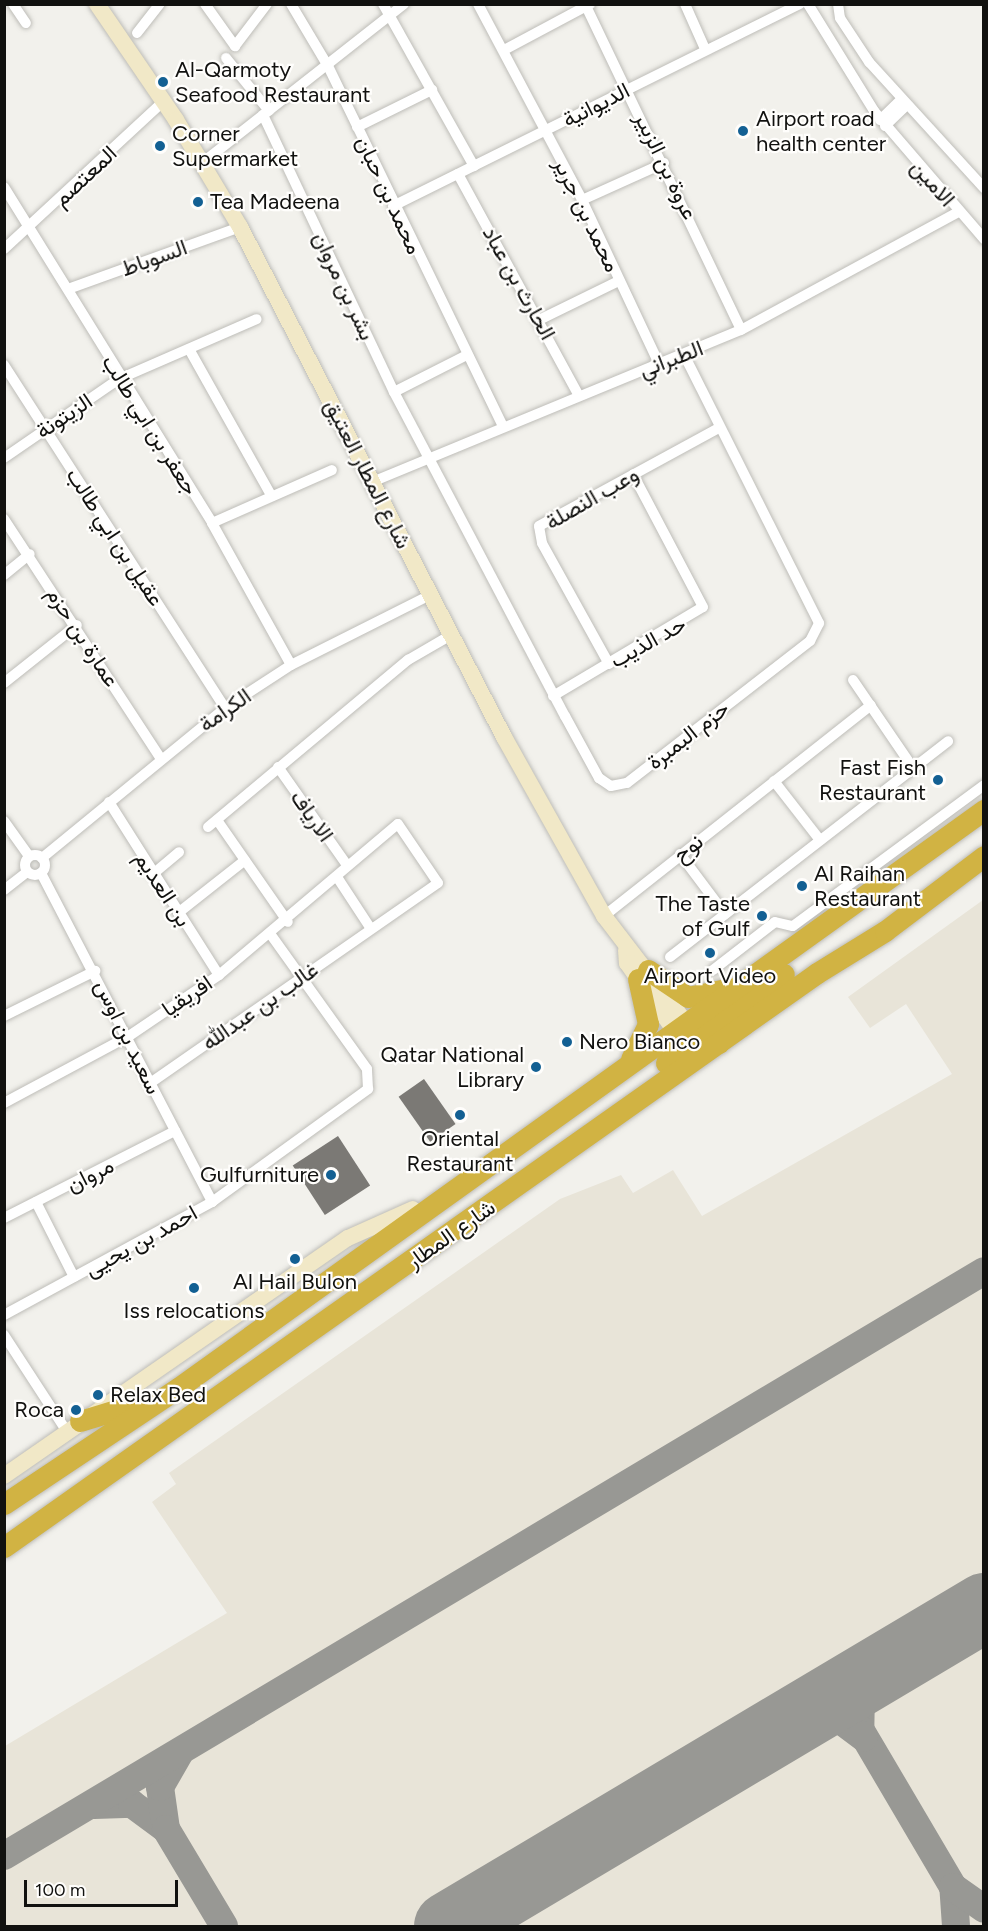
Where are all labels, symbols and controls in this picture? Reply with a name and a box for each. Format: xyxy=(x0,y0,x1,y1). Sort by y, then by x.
place label: Al-Qarmoty Seafood Restaurant xyxy=(175,56,371,107)
marker: Al-Qarmoty Seafood Restaurant xyxy=(156,75,170,89)
street label: الديوانية xyxy=(558,77,634,133)
place label: Airport road health center xyxy=(756,105,886,156)
street label: عروة بن الزبير xyxy=(629,108,703,224)
place label: Corner Supermarket xyxy=(172,120,298,172)
marker: Airport road health center xyxy=(734,122,752,140)
street label: محمد بن حبان xyxy=(350,132,428,258)
marker: Corner Supermarket xyxy=(153,139,167,153)
street label: المعتصم xyxy=(48,140,122,212)
street label: محمد بن جرير xyxy=(548,154,626,276)
street label: الامين xyxy=(905,154,961,212)
place label: Tea Madeena xyxy=(210,189,340,215)
marker: Tea Madeena xyxy=(191,195,205,209)
street label: الحارث بن عباد xyxy=(477,222,561,344)
street label: بشر بن مروان xyxy=(307,228,381,344)
street label: السوباط xyxy=(117,234,191,282)
street label: الطبراني xyxy=(635,335,707,383)
street label: جعفر بن ابي طالب xyxy=(96,350,204,500)
street label: الزيتونة xyxy=(31,388,97,444)
street label: شارع المطار العتيق xyxy=(319,395,417,553)
street label: وعب النصلة xyxy=(541,461,643,535)
street label: عقيل بن ابي طالب xyxy=(61,463,169,611)
street label: عمارة بن حزم xyxy=(41,582,125,692)
street label: حد الذيب xyxy=(606,611,690,673)
street label: الكرامة xyxy=(194,683,256,737)
street label: حزم البمبرة xyxy=(642,695,734,775)
place label: Fast Fish Restaurant xyxy=(819,754,926,806)
marker: Fast Fish Restaurant xyxy=(931,773,945,787)
street label: الارياف xyxy=(285,785,339,847)
street label: نوح xyxy=(668,828,708,868)
street label: بن العديم xyxy=(129,846,197,932)
place label: Al Raihan Restaurant xyxy=(814,860,921,912)
marker: Al Raihan Restaurant xyxy=(795,879,809,893)
place label: The Taste of Gulf xyxy=(656,890,750,942)
marker: The Taste of Gulf xyxy=(755,909,769,923)
marker: Airport Video xyxy=(703,946,717,960)
street label: غالب بن عبدالله xyxy=(197,956,323,1056)
place label: Airport Video xyxy=(644,963,776,989)
street label: افريقيا xyxy=(157,970,217,1022)
street label: سعيد بن اوس xyxy=(89,976,167,1098)
place label: Nero Bianco xyxy=(579,1029,700,1055)
marker: Nero Bianco xyxy=(560,1035,574,1049)
place label: Qatar National Library xyxy=(381,1041,524,1092)
marker: Qatar National Library xyxy=(529,1060,543,1074)
marker: Oriental Restaurant xyxy=(453,1108,467,1122)
place label: Oriental Restaurant xyxy=(406,1125,514,1176)
street label: مروان xyxy=(62,1152,118,1198)
place label: Gulfurniture xyxy=(200,1162,319,1188)
marker: Gulfurniture xyxy=(324,1168,338,1182)
street label: شارع المطار xyxy=(402,1194,500,1274)
street label: احمد بن يحيى xyxy=(80,1199,202,1283)
marker: Al Hail Bulon xyxy=(288,1252,302,1266)
place label: Al Hail Bulon xyxy=(233,1269,357,1295)
marker: Iss relocations xyxy=(187,1281,201,1295)
place label: Iss relocations xyxy=(124,1298,264,1324)
place label: Relax Bed xyxy=(110,1382,206,1408)
marker: Relax Bed xyxy=(91,1388,105,1402)
place label: Roca xyxy=(14,1397,64,1423)
marker: Roca xyxy=(69,1403,83,1417)
scale bar xyxy=(27,1868,182,1906)
text: 100 m xyxy=(35,1879,85,1901)

